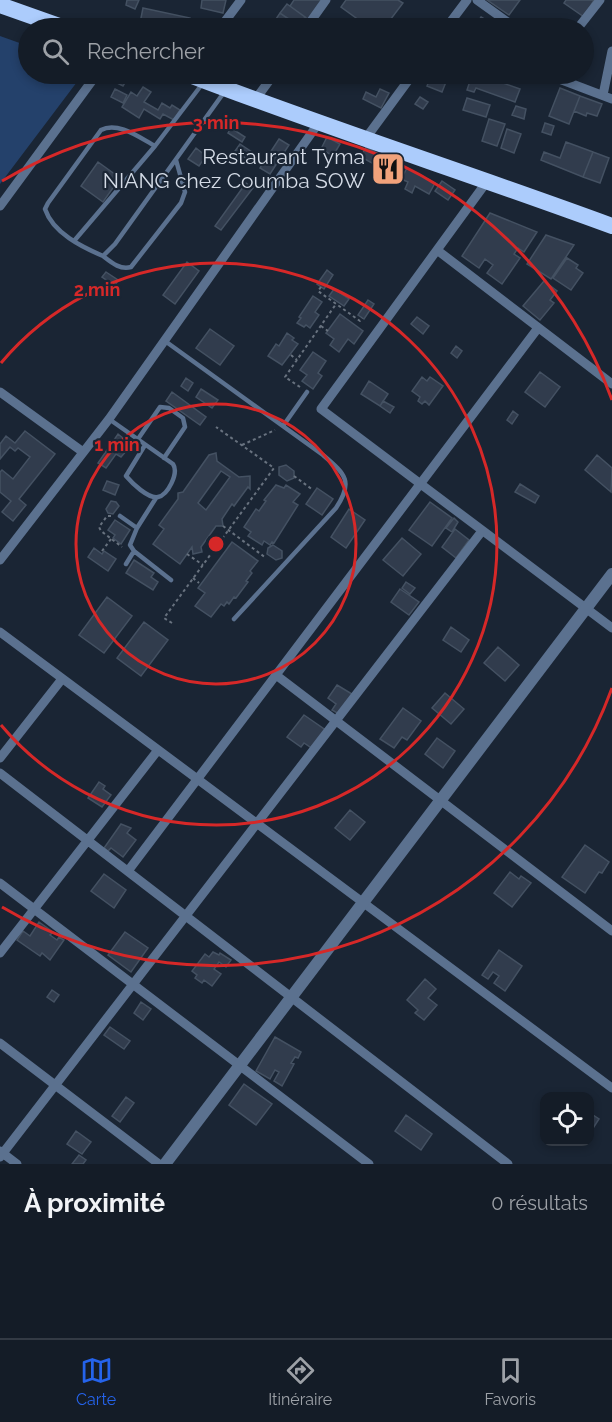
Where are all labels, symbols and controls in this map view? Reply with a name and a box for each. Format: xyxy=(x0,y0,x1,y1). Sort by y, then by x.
search box xyxy=(18,18,594,84)
icon: search xyxy=(39,35,72,68)
text: Rechercher xyxy=(87,38,205,64)
text: 3 min xyxy=(193,112,239,133)
place label: Restaurant Tyma NIANG chez Coumba SOW xyxy=(103,144,365,193)
restaurant icon: Restaurant Tyma NIANG chez Coumba SOW xyxy=(370,151,406,187)
text: 2 min xyxy=(74,279,120,300)
text: 1 min xyxy=(94,434,140,455)
centre of rings xyxy=(206,534,226,554)
map controls xyxy=(540,1092,594,1146)
button: locate xyxy=(540,1092,594,1146)
text: À proximité xyxy=(24,1188,165,1218)
text: 0 résultats xyxy=(491,1191,588,1215)
tab: Carte xyxy=(76,1354,116,1409)
tab: Itinéraire xyxy=(268,1354,332,1409)
tab: Favoris xyxy=(484,1354,536,1409)

